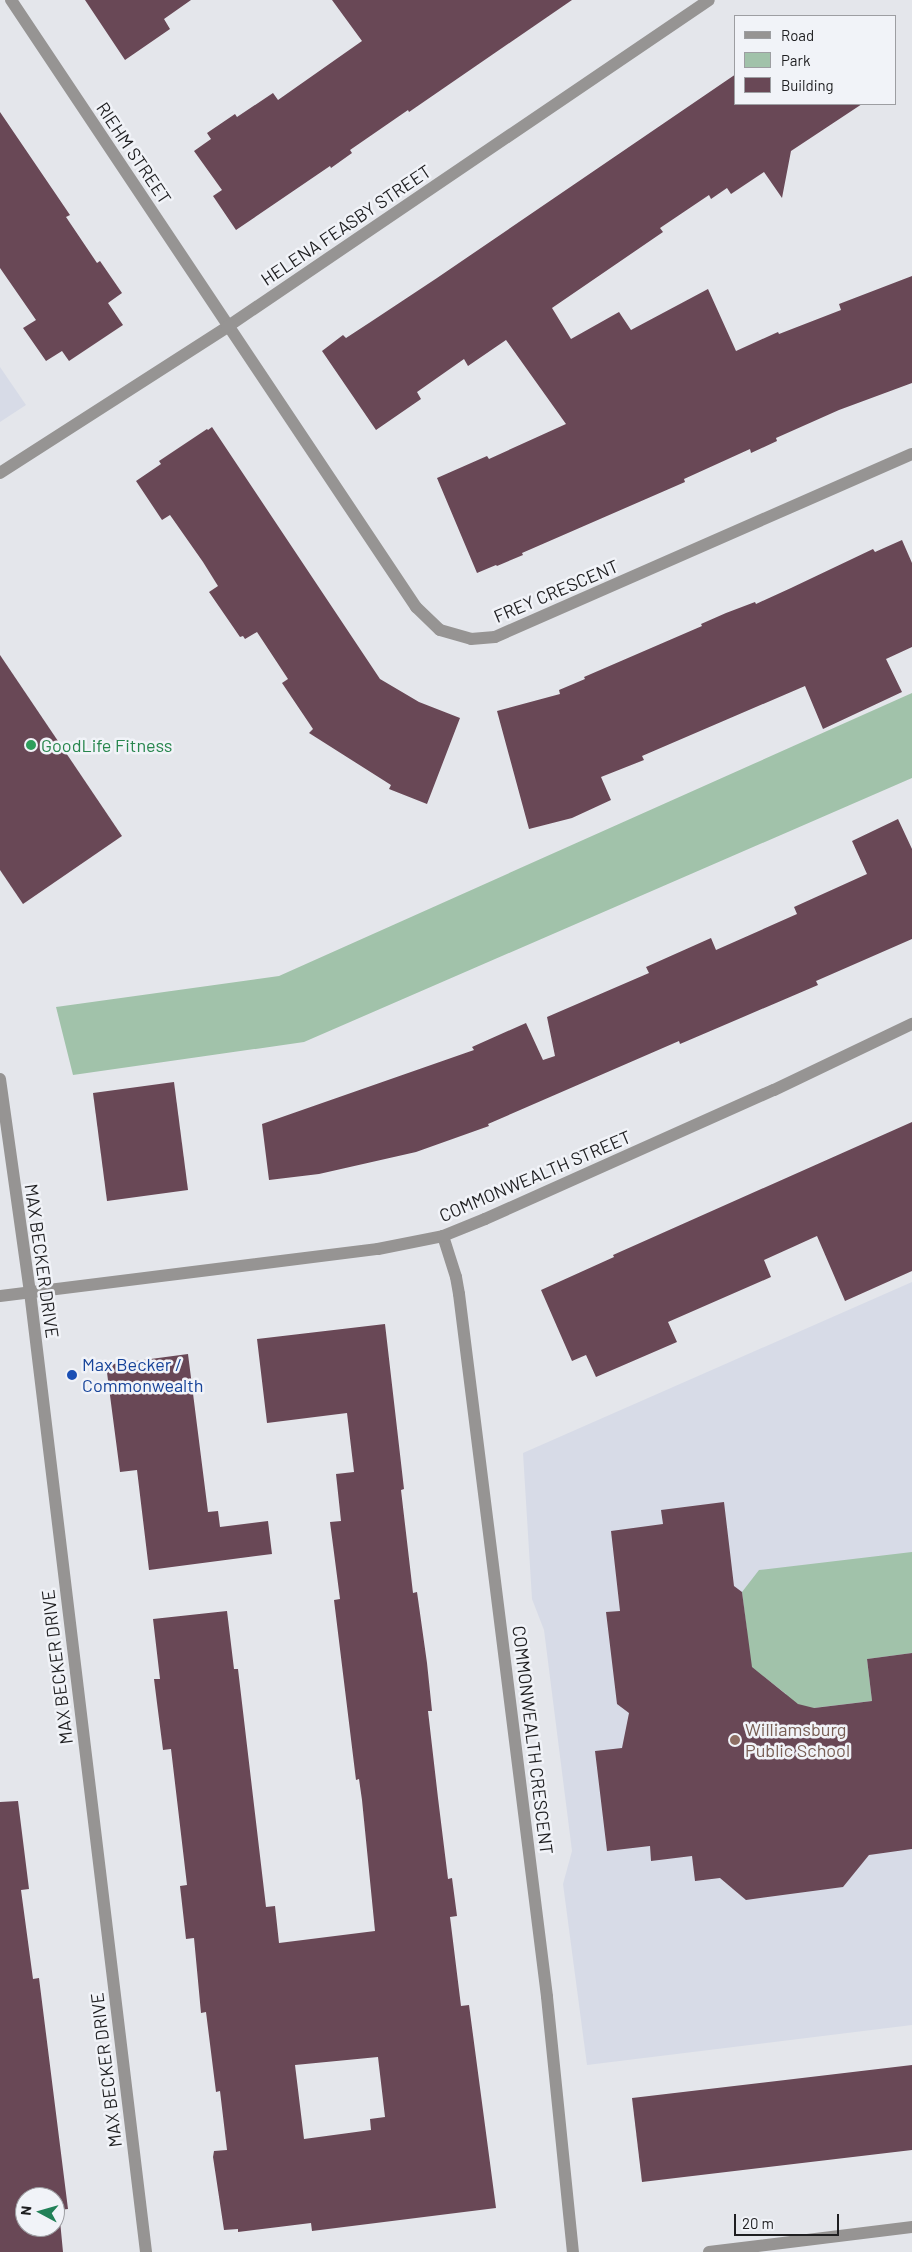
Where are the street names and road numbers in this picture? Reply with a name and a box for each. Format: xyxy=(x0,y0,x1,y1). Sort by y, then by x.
street label: RIEHM STREET xyxy=(92,98,176,208)
street label: HELENA FEASBY STREET xyxy=(257,160,435,290)
street label: FREY CRESCENT xyxy=(490,555,622,627)
street label: COMMONWEALTH STREET xyxy=(436,1126,634,1226)
street label: MAX BECKER DRIVE xyxy=(20,1182,64,1340)
street label: MAX BECKER DRIVE xyxy=(37,1588,77,1746)
street label: COMMONWEALTH CRESCENT xyxy=(508,1624,558,1856)
street label: MAX BECKER DRIVE xyxy=(86,1991,126,2149)

